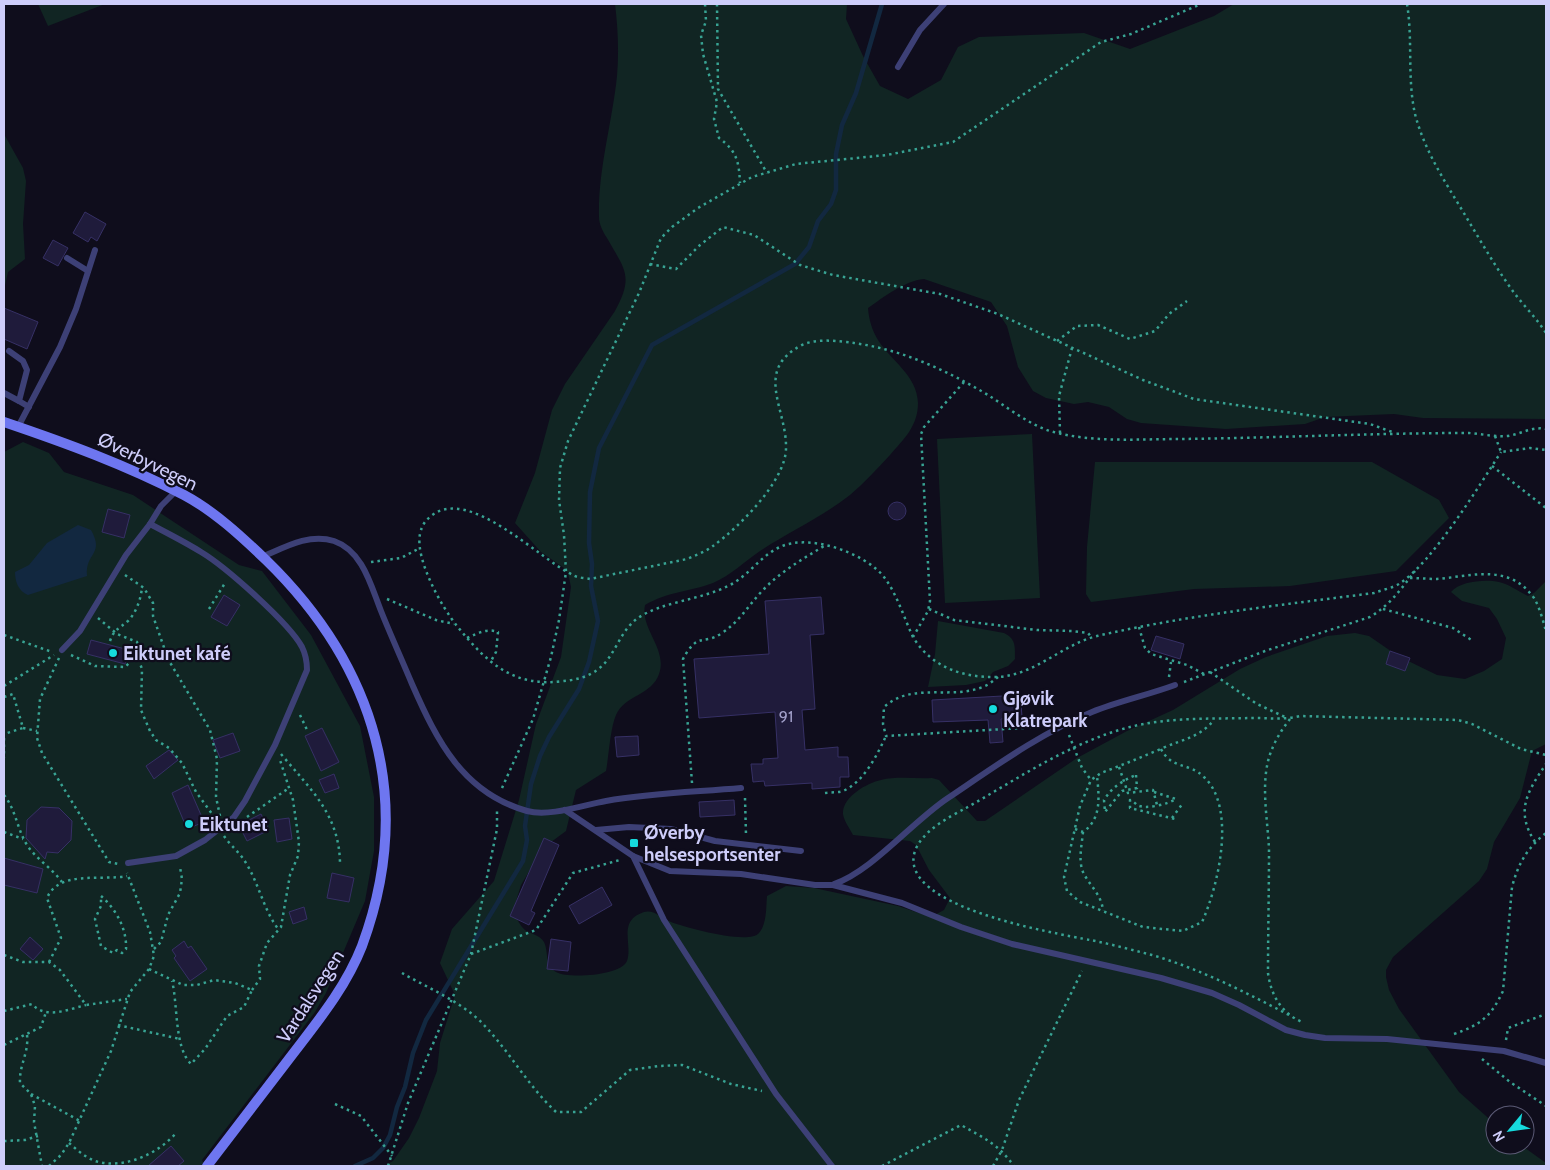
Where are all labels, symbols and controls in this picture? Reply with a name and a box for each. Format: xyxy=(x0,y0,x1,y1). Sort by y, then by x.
street label: Øverbyvegen xyxy=(94,427,201,495)
place label: Eiktunet kafé xyxy=(123,642,231,665)
marker: Eiktunet kafé xyxy=(107,647,119,659)
place label: Gjøvik Klatrepark xyxy=(1003,687,1088,732)
marker: Gjøvik Klatrepark xyxy=(987,703,999,715)
house number: 91 xyxy=(779,707,793,726)
place label: Eiktunet xyxy=(199,813,268,836)
marker: Eiktunet xyxy=(183,818,195,830)
place label: Øverby helsesportsenter xyxy=(644,821,781,866)
marker: Øverby helsesportsenter xyxy=(628,837,640,849)
street label: Vardalsvegen xyxy=(272,945,349,1047)
north arrow xyxy=(1485,1105,1535,1155)
text: N xyxy=(1488,1128,1509,1145)

